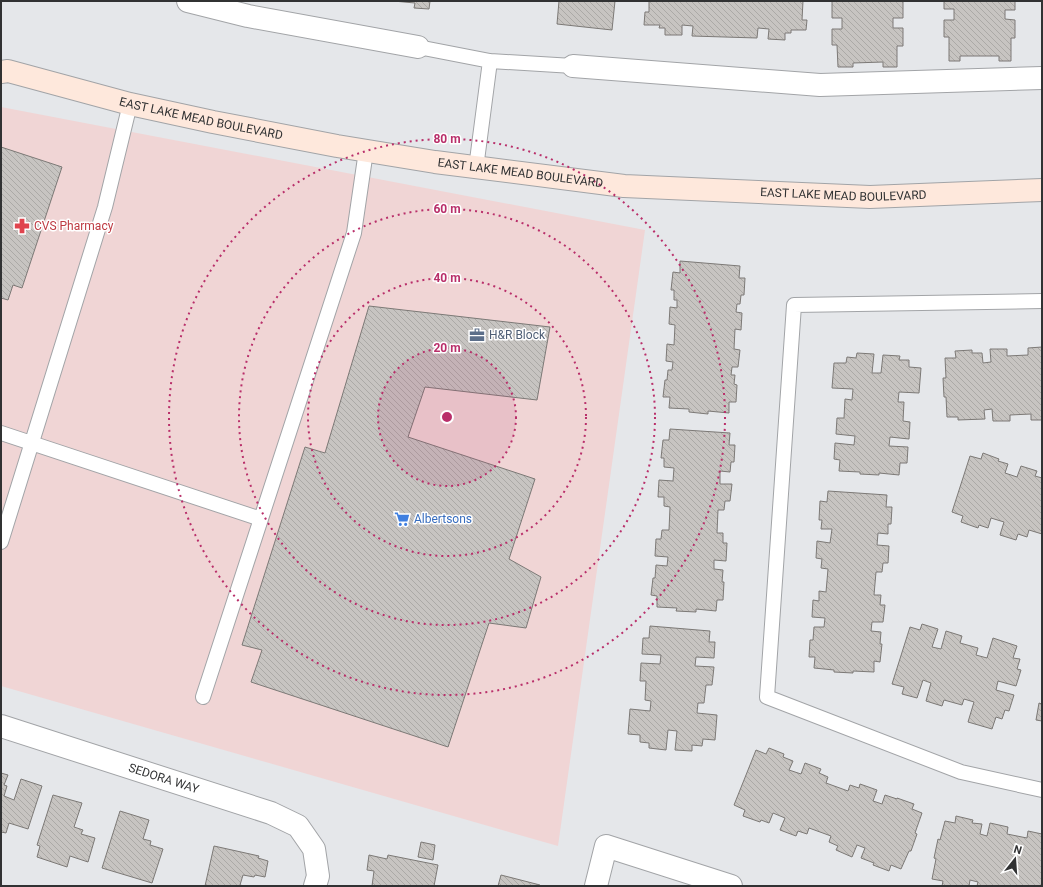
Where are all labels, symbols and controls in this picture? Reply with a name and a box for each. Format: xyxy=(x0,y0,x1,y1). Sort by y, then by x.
street label: EAST LAKE MEAD BOULEVARD xyxy=(118,94,284,142)
text: 80 m xyxy=(433,132,461,146)
street label: EAST LAKE MEAD BOULEVARD xyxy=(437,155,604,190)
street label: EAST LAKE MEAD BOULEVARD xyxy=(760,185,927,204)
text: 60 m xyxy=(433,202,461,216)
pharmacy icon: CVS Pharmacy xyxy=(13,217,31,235)
place label: CVS Pharmacy xyxy=(34,219,114,233)
text: 40 m xyxy=(433,271,461,285)
office icon: H&R Block xyxy=(468,326,486,344)
place label: H&R Block xyxy=(489,328,546,342)
text: 20 m xyxy=(433,341,461,355)
centre of rings xyxy=(440,410,454,424)
supermarket icon: Albertsons xyxy=(393,510,411,528)
place label: Albertsons xyxy=(414,512,472,526)
street label: SEDORA WAY xyxy=(127,761,201,797)
north arrow xyxy=(995,839,1035,879)
text: N xyxy=(1012,843,1024,857)

